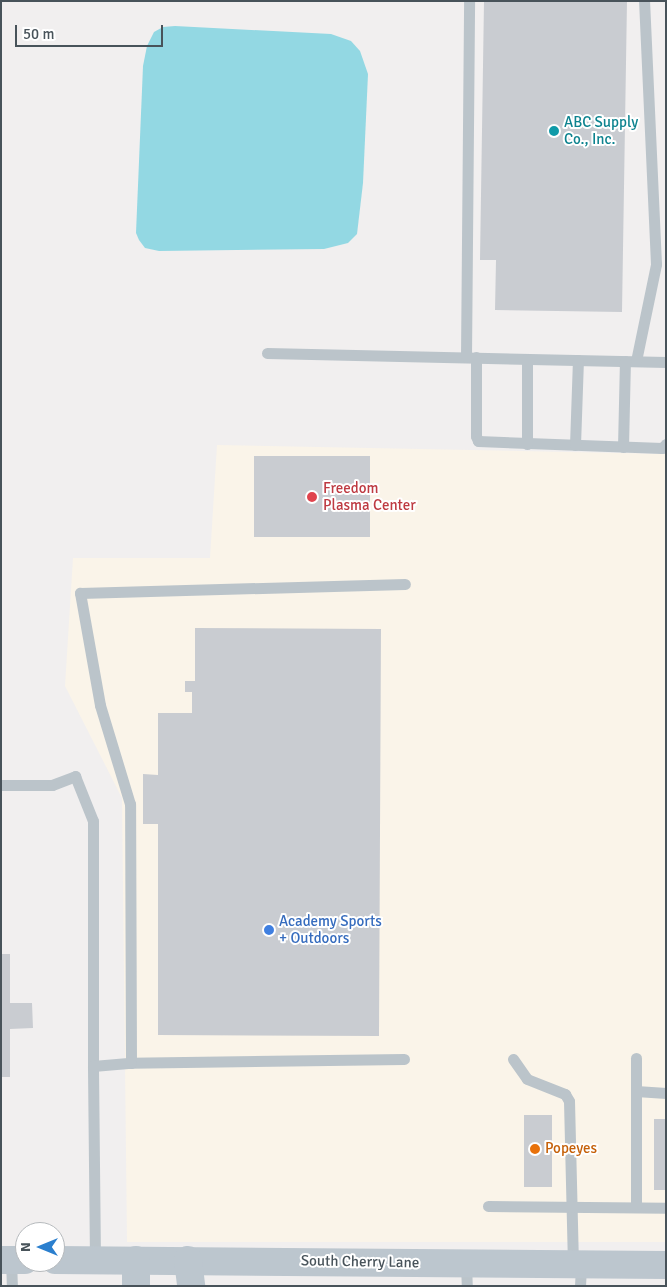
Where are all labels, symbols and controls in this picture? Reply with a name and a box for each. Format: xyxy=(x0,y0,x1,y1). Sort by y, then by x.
scale bar xyxy=(18,15,165,47)
text: 50 m xyxy=(23,25,54,43)
place label: ABC Supply Co., Inc. xyxy=(564,113,638,148)
marker: ABC Supply Co., Inc. xyxy=(548,125,560,137)
place label: Freedom Plasma Center xyxy=(323,479,416,514)
marker: Freedom Plasma Center xyxy=(305,490,319,504)
place label: Academy Sports + Outdoors xyxy=(279,912,382,947)
marker: Academy Sports + Outdoors xyxy=(263,924,275,936)
place label: Popeyes xyxy=(545,1140,597,1158)
marker: Popeyes xyxy=(529,1143,541,1155)
north arrow xyxy=(15,1222,65,1272)
text: N xyxy=(17,1242,34,1252)
street label: South Cherry Lane xyxy=(301,1252,419,1272)

